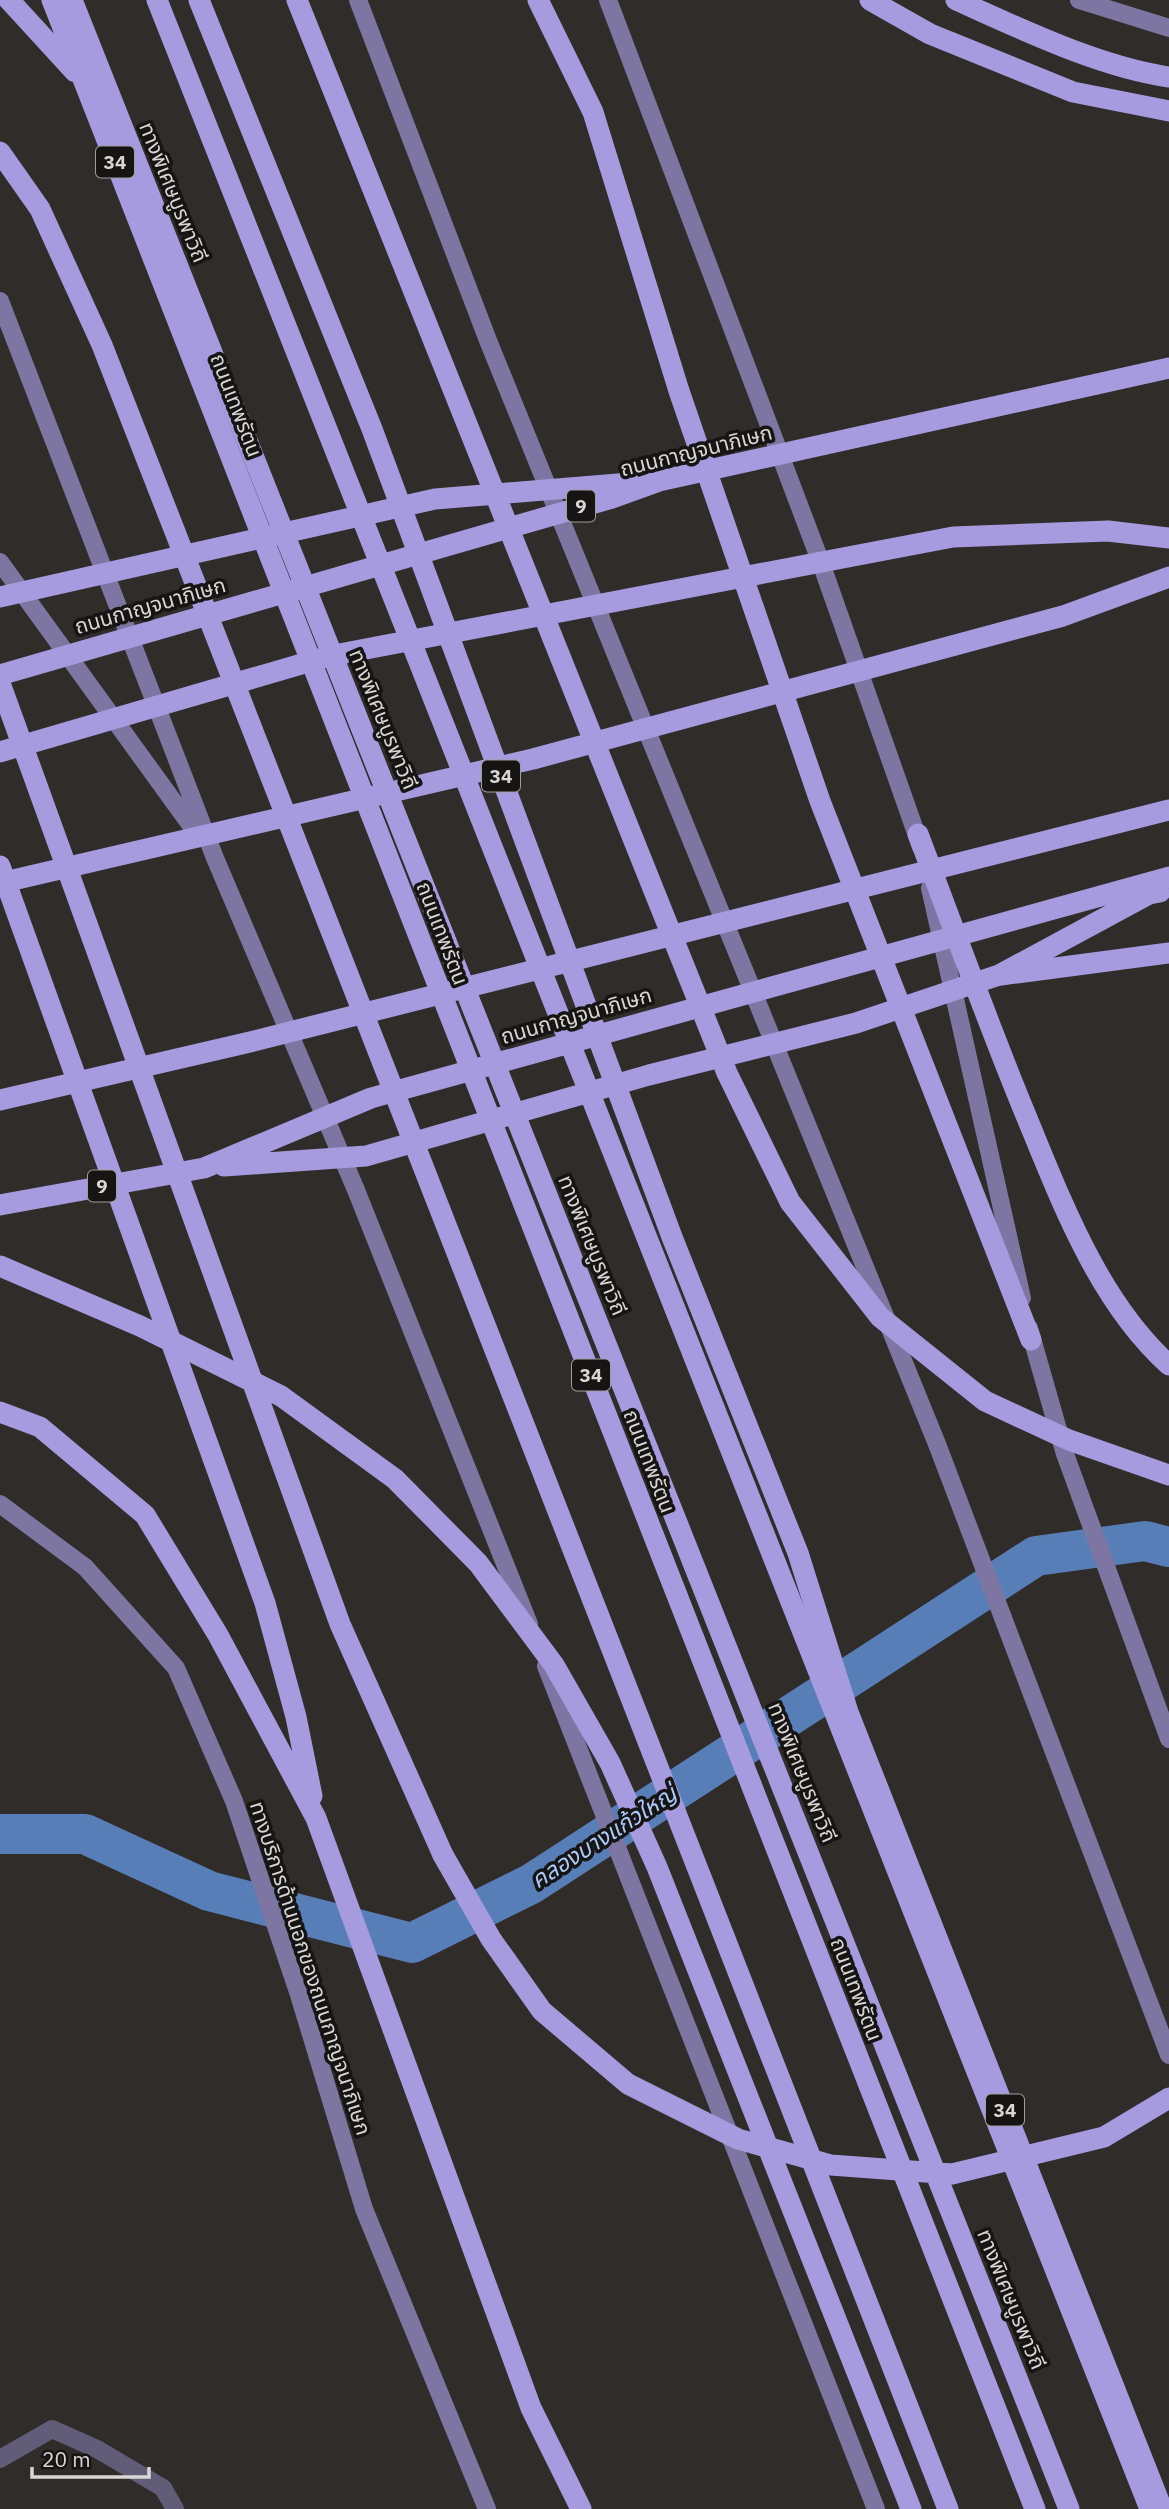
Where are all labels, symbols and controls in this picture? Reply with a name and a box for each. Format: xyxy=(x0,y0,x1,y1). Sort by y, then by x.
street label: ทางพิเศษบูรพาวิถี xyxy=(133,118,215,266)
road number: 34 xyxy=(96,146,134,178)
street label: ถนนเทพรัตน xyxy=(204,349,270,461)
street label: ถนนกาญจนาภิเษก xyxy=(617,418,775,482)
road number: 9 xyxy=(567,491,595,522)
street label: ถนนกาญจนาภิเษก xyxy=(71,570,229,640)
street label: ทางพิเศษบูรพาวิถี xyxy=(343,645,425,793)
road number: 34 xyxy=(482,761,520,792)
street label: ถนนเทพรัตน xyxy=(410,877,476,989)
street label: ถนนกาญจนาภิเษก xyxy=(497,980,655,1050)
road number: 9 xyxy=(88,1170,116,1202)
street label: ทางพิเศษบูรพาวิถี xyxy=(552,1171,634,1319)
road number: 34 xyxy=(572,1359,610,1390)
street label: ถนนเทพรัตน xyxy=(617,1405,683,1517)
street label: ทางพิเศษบูรพาวิถี xyxy=(762,1698,844,1846)
water label: คลองบางแก้วใหญ่ xyxy=(525,1776,684,1894)
street label: ทางบริการด้านนอกของถนนกาญจนาภิเษก xyxy=(244,1798,378,2138)
street label: ถนนเทพรัตน xyxy=(824,1933,890,2045)
road number: 34 xyxy=(986,2094,1024,2126)
street label: ทางพิเศษบูรพาวิถี xyxy=(971,2225,1053,2373)
scale bar xyxy=(32,2436,149,2480)
text: 20 m xyxy=(42,2445,91,2473)

